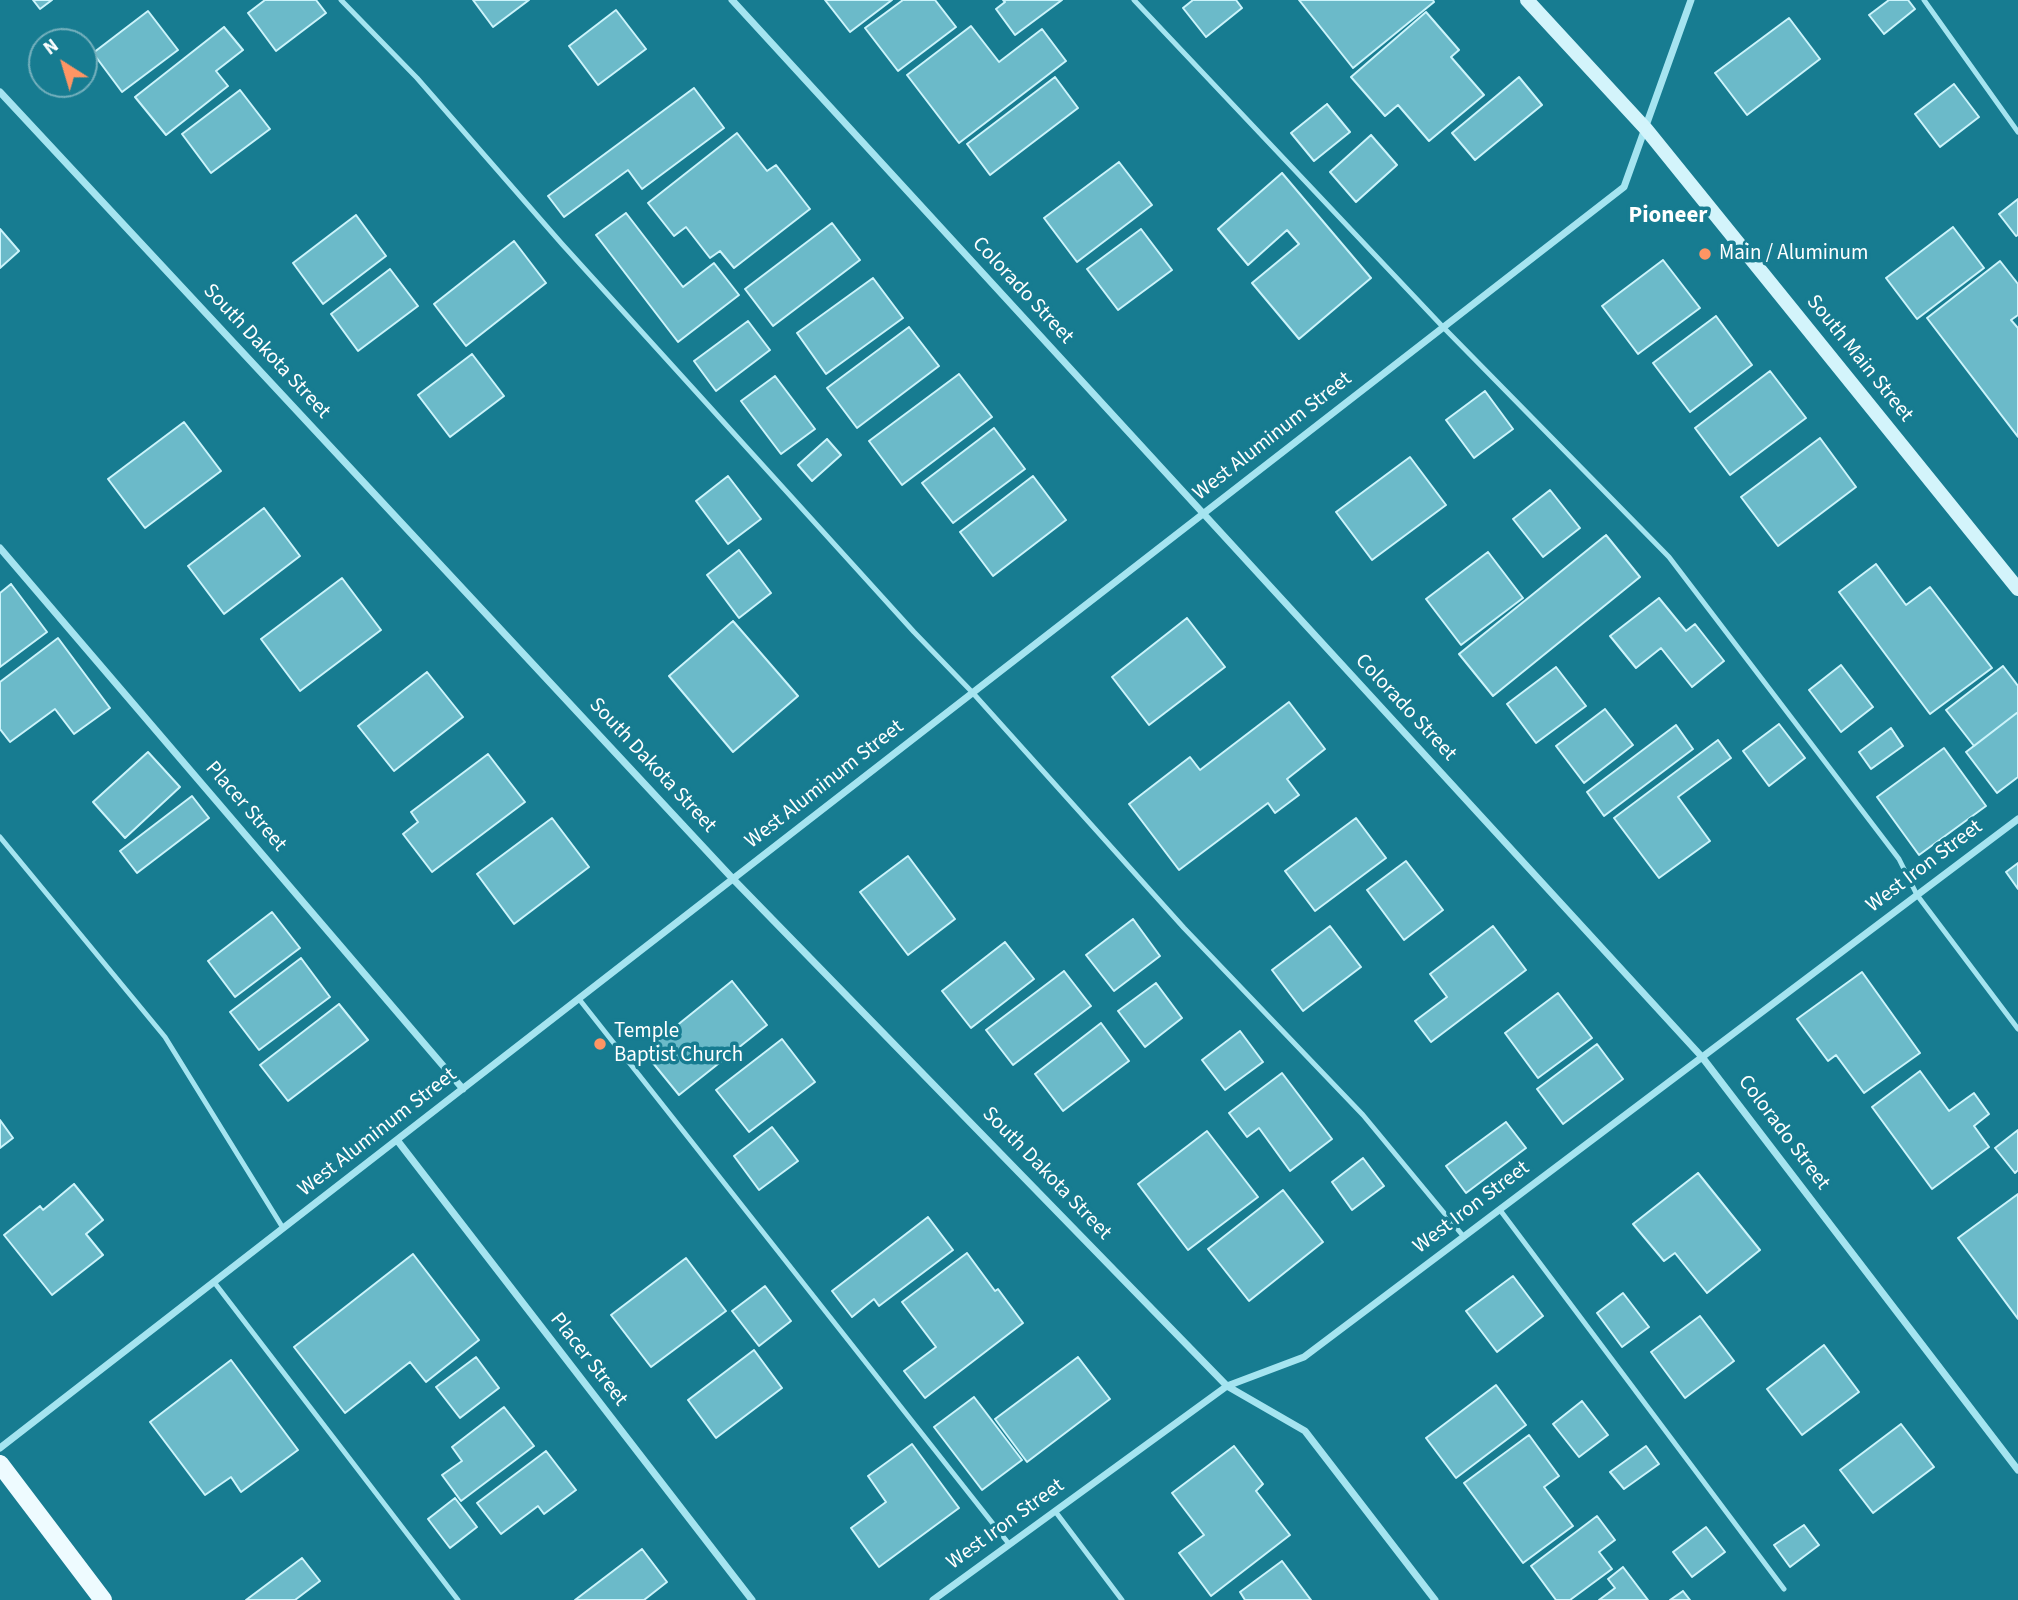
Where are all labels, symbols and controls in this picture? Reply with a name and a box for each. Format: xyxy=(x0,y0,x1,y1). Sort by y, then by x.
north arrow xyxy=(28,28,98,98)
text: N xyxy=(38,33,64,62)
district label: Pioneer xyxy=(1629,203,1707,231)
street label: Colorado Street xyxy=(966,232,1078,350)
place label: Main / Aluminum xyxy=(1719,241,1868,267)
marker: Main / Aluminum xyxy=(1697,246,1713,262)
street label: South Dakota Street xyxy=(197,279,335,425)
street label: South Main Street xyxy=(1800,290,1918,428)
street label: West Aluminum Street xyxy=(1189,367,1357,507)
street label: Colorado Street xyxy=(1349,649,1461,767)
street label: South Dakota Street xyxy=(583,693,721,839)
street label: West Aluminum Street xyxy=(741,715,909,855)
street label: Placer Street xyxy=(199,757,291,857)
street label: West Iron Street xyxy=(1862,815,1988,919)
place label: Temple Baptist Church xyxy=(614,1019,743,1069)
marker: Temple Baptist Church xyxy=(592,1036,608,1052)
street label: West Aluminum Street xyxy=(294,1063,462,1203)
street label: Colorado Street xyxy=(1732,1071,1834,1195)
street label: South Dakota Street xyxy=(976,1102,1116,1246)
street label: West Iron Street xyxy=(1409,1156,1535,1260)
street label: Placer Street xyxy=(544,1308,632,1412)
street label: West Iron Street xyxy=(942,1474,1070,1576)

